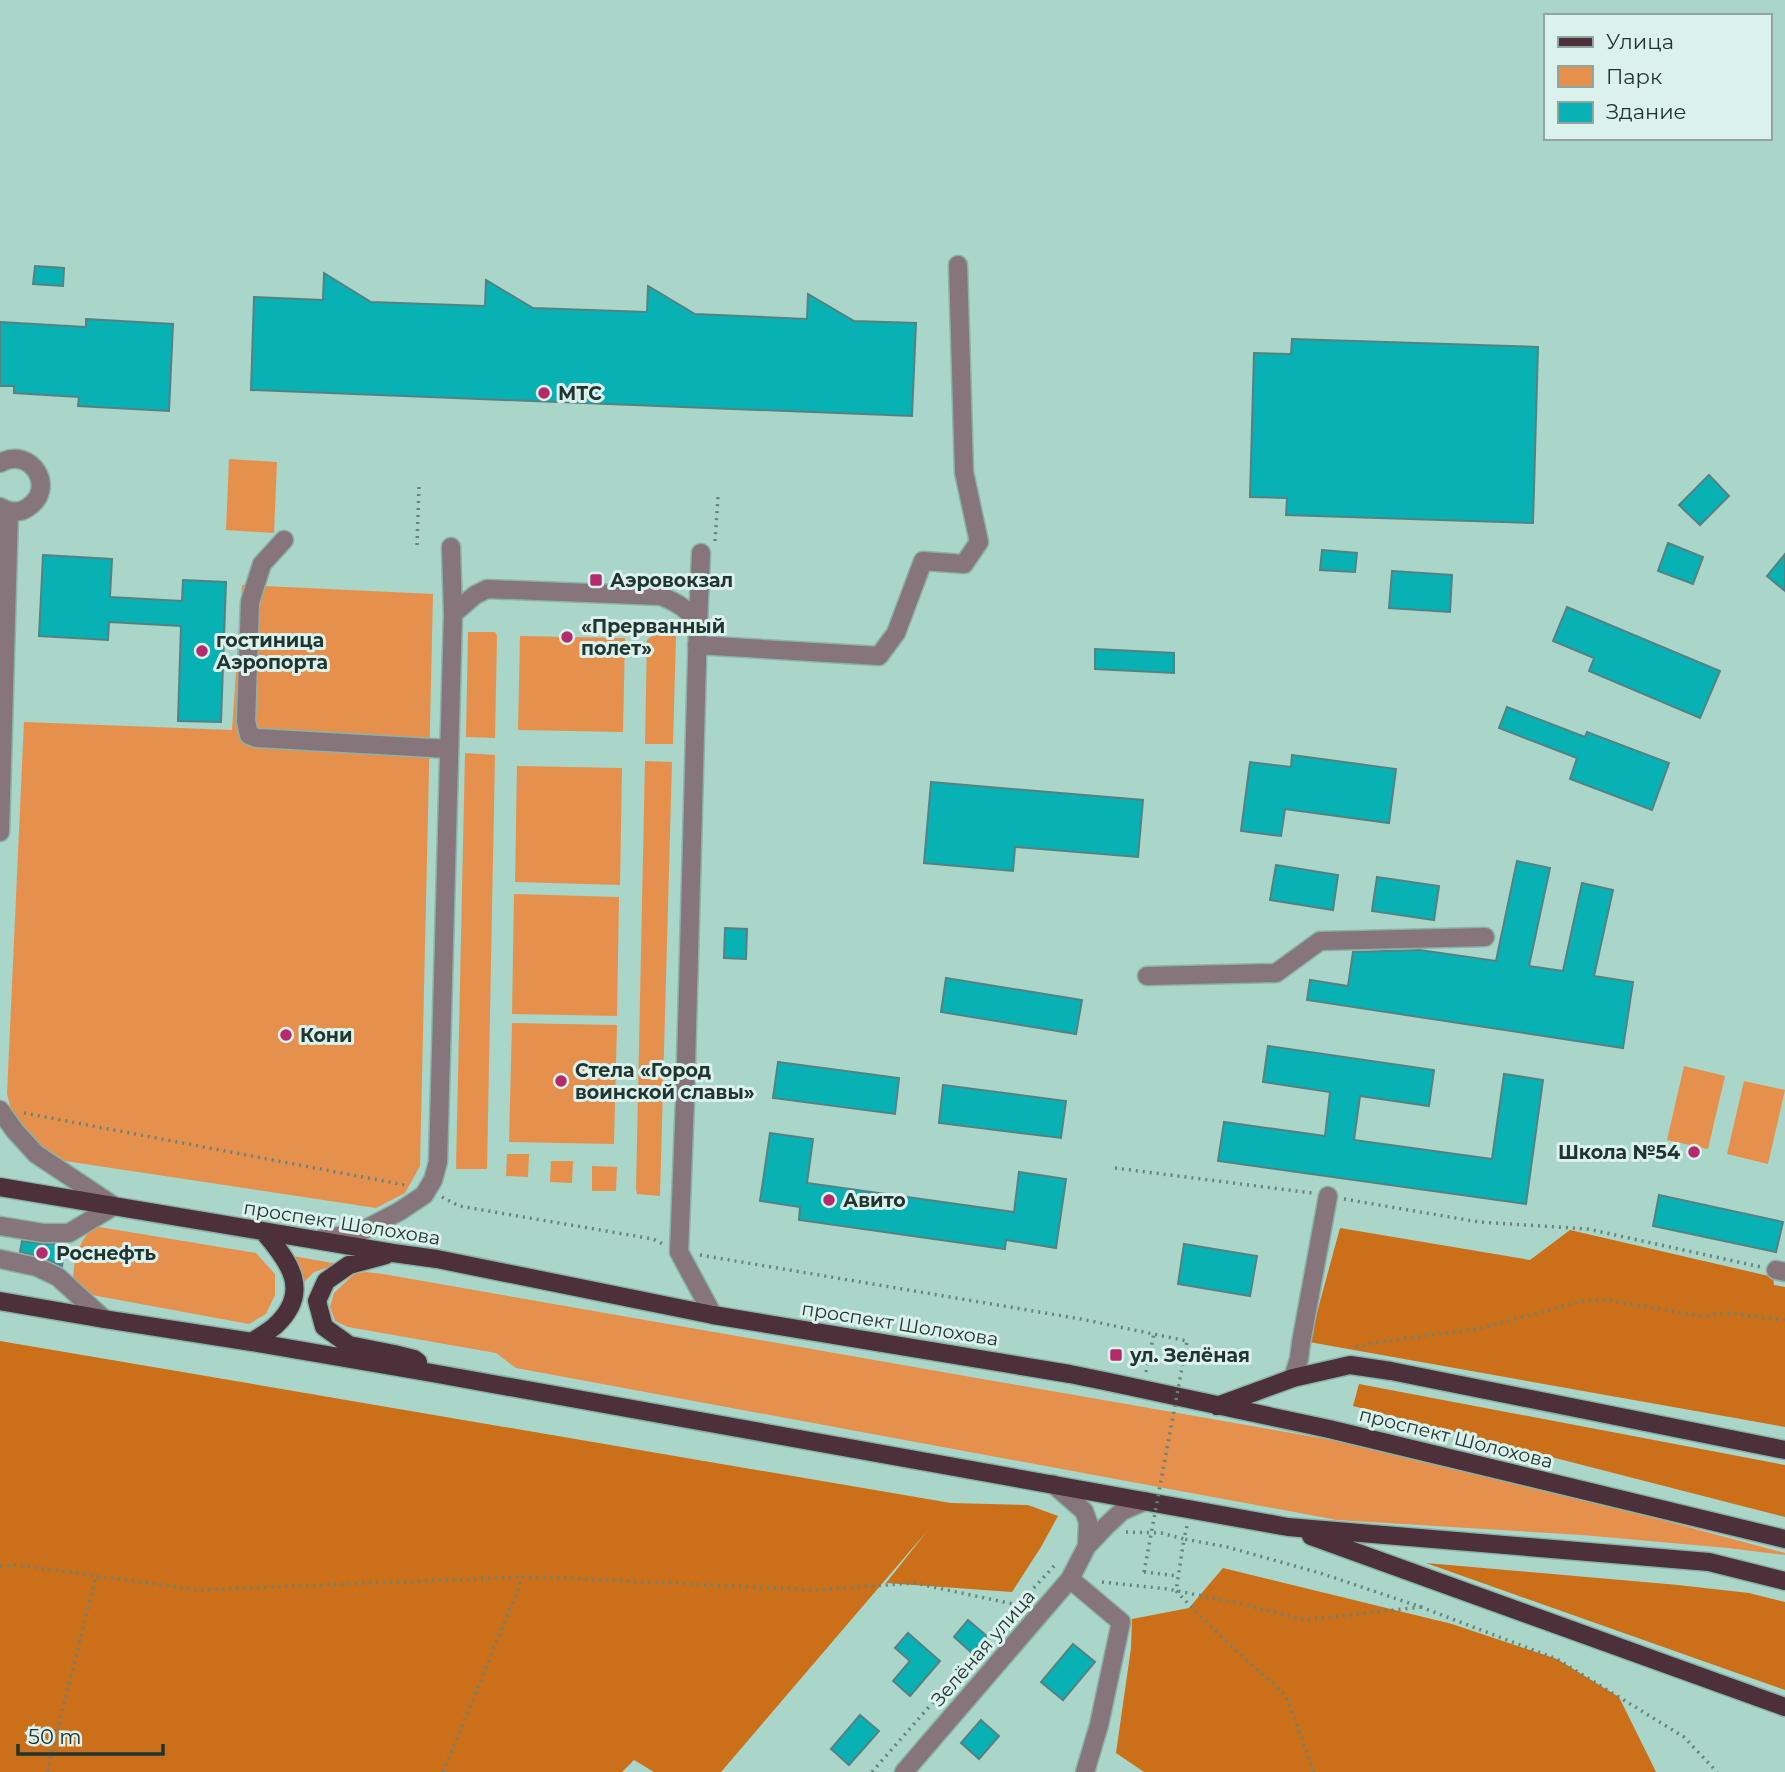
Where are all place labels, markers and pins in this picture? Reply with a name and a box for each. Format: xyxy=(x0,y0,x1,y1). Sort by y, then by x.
place label: МТС xyxy=(558,382,602,405)
marker: МТС xyxy=(536,385,552,401)
place label: Аэровокзал xyxy=(610,569,733,592)
marker: Аэровокзал xyxy=(588,572,604,588)
place label: «Пpepвaнный пoлeт» xyxy=(581,615,725,660)
place label: гостиница Аэропорта xyxy=(216,629,328,674)
marker: «Пpepвaнный пoлeт» xyxy=(559,629,575,645)
marker: гостиница Аэропорта xyxy=(194,643,210,659)
place label: Кони xyxy=(300,1024,353,1047)
marker: Кони xyxy=(278,1027,294,1043)
place label: Стела «Город воинской славы» xyxy=(575,1059,755,1104)
marker: Стела «Город воинской славы» xyxy=(553,1073,569,1089)
place label: Школа №54 xyxy=(1558,1141,1680,1164)
marker: Школа №54 xyxy=(1686,1144,1702,1160)
place label: Авито xyxy=(843,1189,906,1212)
marker: Авито xyxy=(821,1192,837,1208)
place label: Роснефть xyxy=(56,1242,157,1265)
marker: Роснефть xyxy=(34,1245,50,1261)
place label: ул. Зелёная xyxy=(1129,1344,1250,1367)
marker: ул. Зелёная xyxy=(1108,1347,1124,1363)

